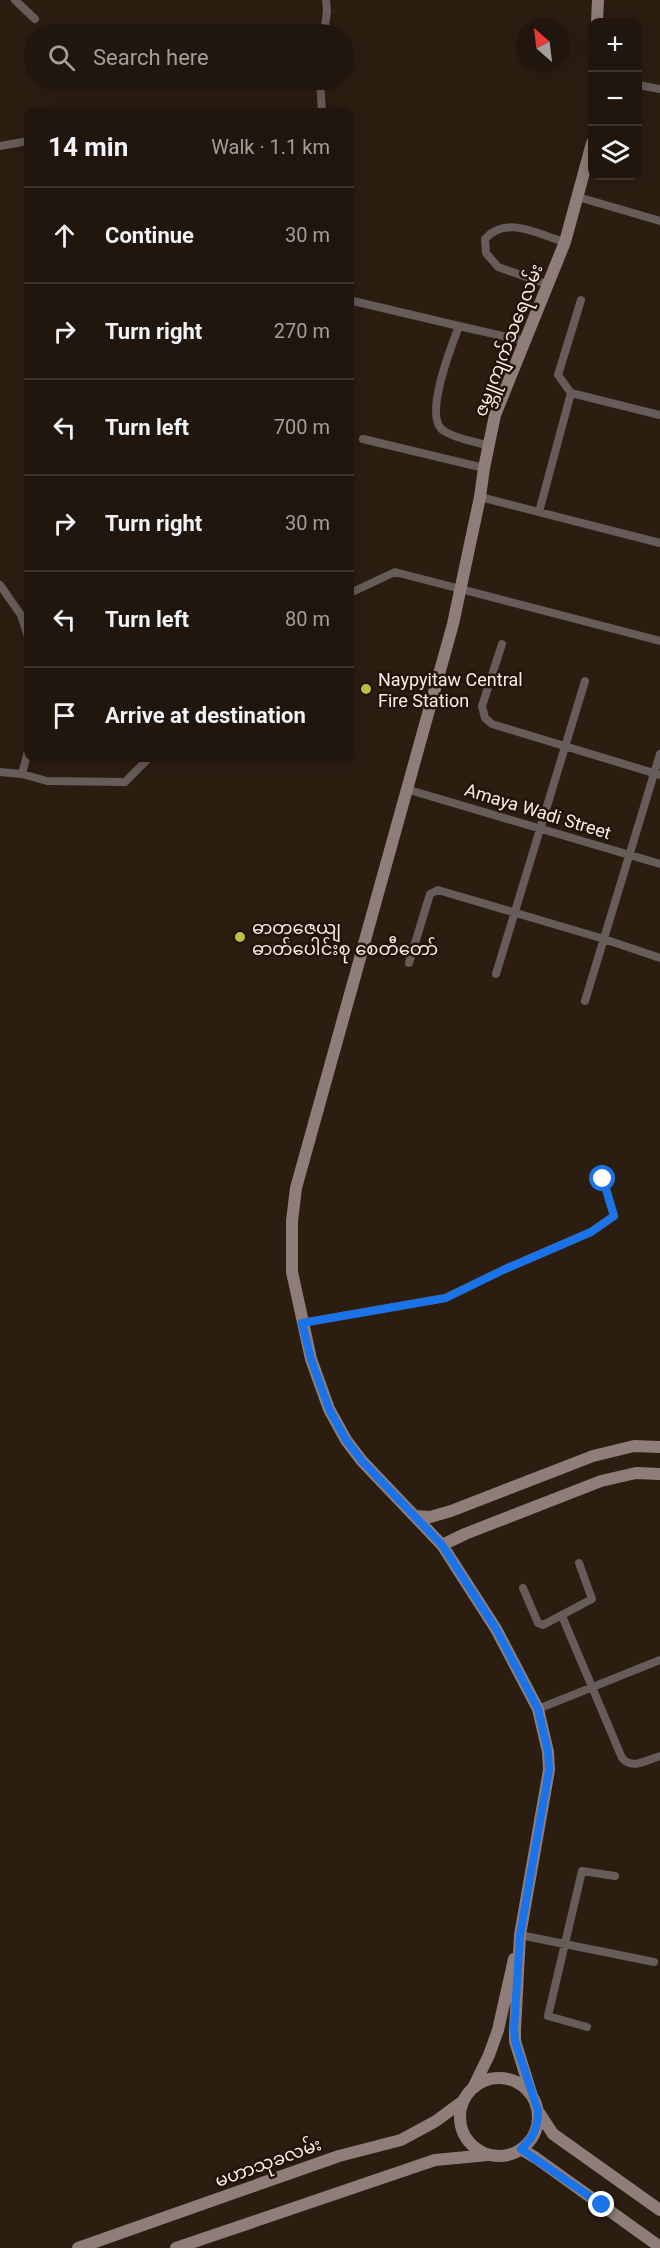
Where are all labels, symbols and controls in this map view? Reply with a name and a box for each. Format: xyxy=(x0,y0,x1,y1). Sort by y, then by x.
north arrow xyxy=(516,18,570,72)
map controls xyxy=(588,18,642,180)
button: + xyxy=(588,18,642,72)
search box xyxy=(24,24,354,90)
icon: search xyxy=(45,41,78,74)
text: Search here xyxy=(93,45,209,70)
button: − xyxy=(588,72,642,126)
button: layers xyxy=(588,126,642,180)
text: 14 min xyxy=(48,132,128,162)
text: Walk · 1.1 km xyxy=(211,135,330,159)
icon: ahead xyxy=(48,219,81,252)
text: Continue xyxy=(105,223,194,248)
text: 30 m xyxy=(285,223,330,247)
street label: ဇမ္ဘူကျက်သရေလမ်း xyxy=(467,260,551,421)
icon: right xyxy=(48,315,81,348)
text: Turn right xyxy=(105,319,202,344)
text: 270 m xyxy=(274,319,330,343)
icon: left xyxy=(48,411,81,444)
text: Turn left xyxy=(105,415,189,440)
text: 700 m xyxy=(274,415,330,439)
icon: right xyxy=(48,507,81,540)
text: Turn right xyxy=(105,511,202,536)
text: 30 m xyxy=(285,511,330,535)
icon: left xyxy=(48,603,81,636)
text: Turn left xyxy=(105,607,189,632)
text: 80 m xyxy=(285,607,330,631)
place label: Naypyitaw Central Fire Station xyxy=(378,669,523,711)
marker: Naypyitaw Central Fire Station xyxy=(359,682,373,696)
icon: arrive xyxy=(48,699,81,732)
text: Arrive at destination xyxy=(105,703,306,728)
street label: Amaya Wadi Street xyxy=(462,779,614,843)
place label: ဓာတုဇေယျ ဓာတ်ပေါင်းစု စေတီတော် xyxy=(252,917,438,964)
marker: ဓာတုဇေယျ ဓာတ်ပေါင်းစု စေတီတော် xyxy=(233,930,247,944)
route start xyxy=(589,1165,615,1191)
street label: မဟာသုခလမ်း xyxy=(211,2131,326,2196)
route end xyxy=(588,2191,614,2217)

